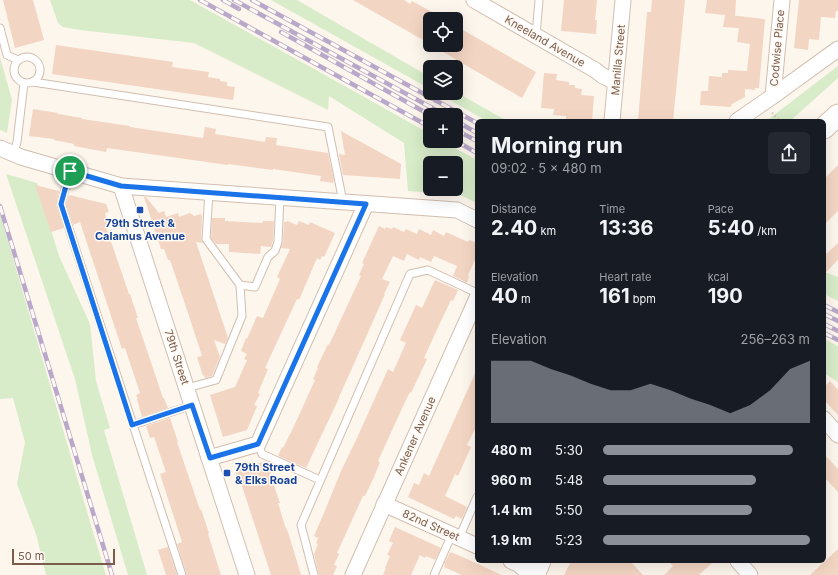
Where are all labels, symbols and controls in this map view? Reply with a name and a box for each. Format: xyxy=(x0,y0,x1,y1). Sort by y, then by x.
street label: Codwise Place xyxy=(767,9,787,87)
map controls xyxy=(423,12,463,196)
button: locate xyxy=(423,12,463,52)
street label: Kneeland Avenue xyxy=(502,12,588,70)
street label: Manilla Street xyxy=(608,24,628,96)
button: layers xyxy=(423,60,463,100)
button: + xyxy=(423,108,463,148)
text: Morning run xyxy=(491,132,623,158)
button: share xyxy=(768,132,810,174)
pin xyxy=(53,154,87,188)
button: − xyxy=(423,156,463,196)
icon: arrive xyxy=(59,160,81,182)
text: 09:02 · 5 × 480 m xyxy=(491,160,602,176)
text: Distance xyxy=(491,202,536,216)
text: Time xyxy=(599,202,625,216)
text: Pace xyxy=(708,202,734,216)
marker: 79th Street & Calamus Avenue xyxy=(135,205,145,215)
place label: 79th Street & Calamus Avenue xyxy=(95,216,186,243)
text: 2.40 xyxy=(491,216,537,240)
text: 13:36 xyxy=(599,216,653,240)
text: 5:40 xyxy=(708,216,754,240)
text: km xyxy=(537,224,556,238)
text: /km xyxy=(754,224,777,238)
text: Elevation xyxy=(491,270,538,284)
text: Heart rate xyxy=(599,270,651,284)
text: kcal xyxy=(708,270,729,284)
text: 40 xyxy=(491,284,518,308)
text: 161 xyxy=(599,284,630,308)
text: 190 xyxy=(708,284,743,308)
text: m xyxy=(518,292,531,306)
text: bpm xyxy=(630,292,656,306)
street label: 79th Street xyxy=(161,328,193,387)
text: Elevation xyxy=(491,331,547,347)
text: 256–263 m xyxy=(741,331,810,347)
street label: Ankener Avenue xyxy=(391,394,439,478)
text: 480 m xyxy=(491,442,532,458)
text: 5:30 xyxy=(555,442,583,458)
place label: 79th Street & Elks Road xyxy=(235,460,297,487)
marker: 79th Street & Elks Road xyxy=(222,468,232,478)
text: 960 m xyxy=(491,472,532,488)
text: 5:48 xyxy=(555,472,583,488)
text: 1.4 km xyxy=(491,502,532,518)
text: 5:50 xyxy=(555,502,583,518)
street label: 82nd Street xyxy=(400,506,462,544)
text: 1.9 km xyxy=(491,532,532,548)
text: 5:23 xyxy=(555,532,583,548)
scale bar xyxy=(12,547,115,566)
text: 50 m xyxy=(18,549,44,563)

